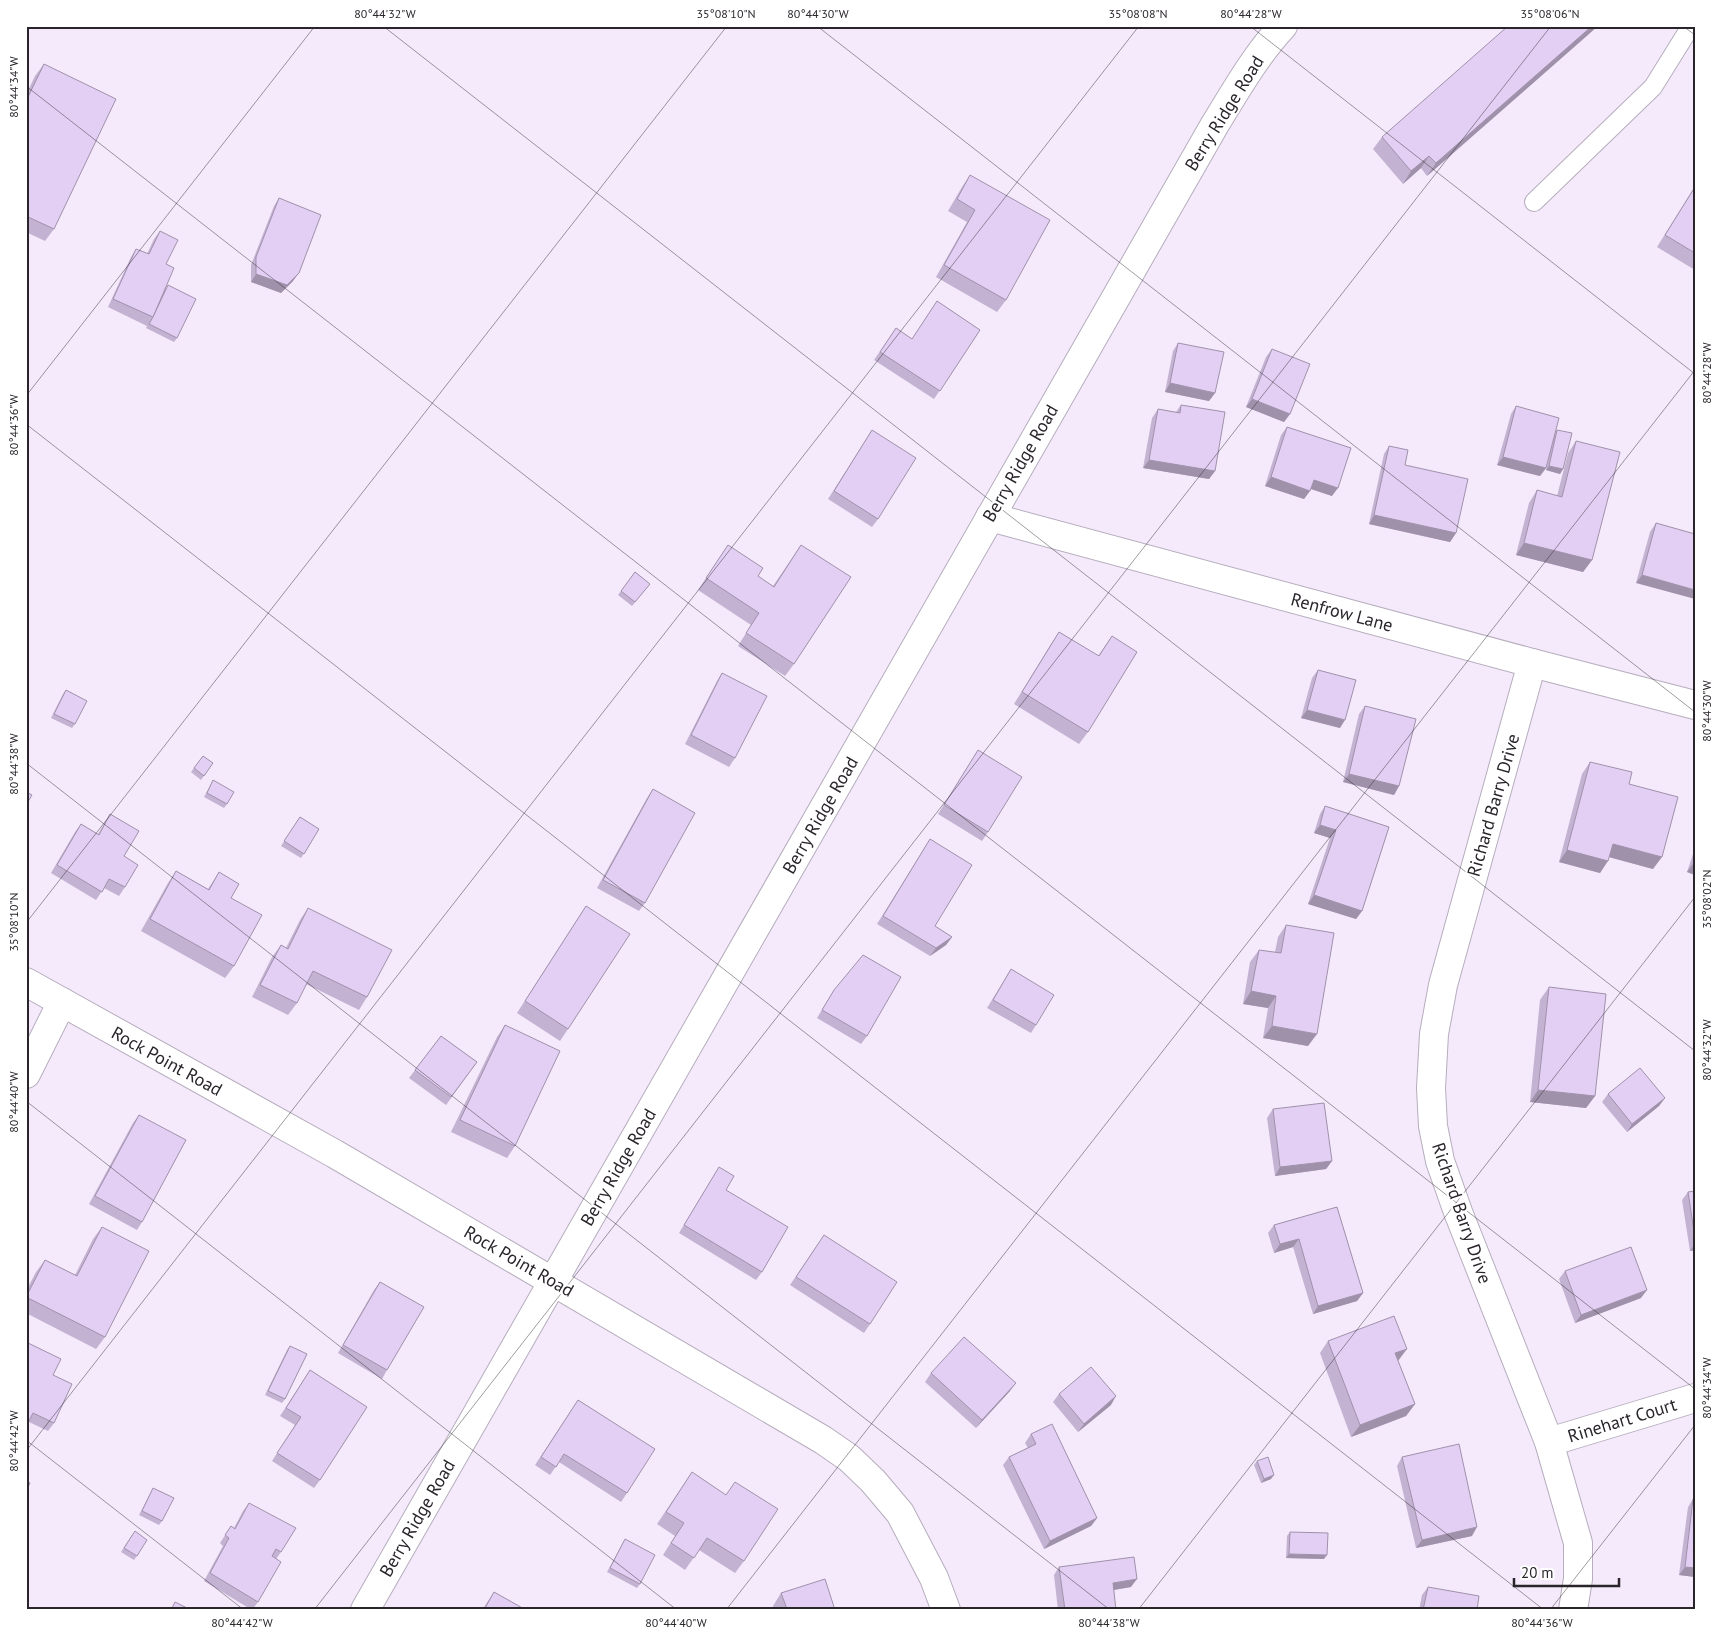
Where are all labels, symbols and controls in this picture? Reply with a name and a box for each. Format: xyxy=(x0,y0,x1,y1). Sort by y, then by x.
text: 80°44'32"W xyxy=(354,6,416,21)
text: 35°08'10"N xyxy=(696,6,756,21)
text: 80°44'30"W xyxy=(787,6,849,21)
text: 35°08'08"N xyxy=(1108,6,1168,21)
text: 80°44'28"W xyxy=(1220,6,1282,21)
text: 35°08'06"N xyxy=(1520,6,1580,21)
street label: Berry Ridge Road xyxy=(1179,51,1269,175)
text: 80°44'34"W xyxy=(6,56,21,118)
text: 80°44'28"W xyxy=(1699,342,1714,404)
text: 80°44'36"W xyxy=(6,394,21,456)
street label: Berry Ridge Road xyxy=(977,400,1063,526)
street label: Renfrow Lane xyxy=(1288,587,1396,637)
text: 80°44'30"W xyxy=(1699,680,1714,742)
street label: Richard Barry Drive xyxy=(1462,731,1524,879)
text: 80°44'38"W xyxy=(6,733,21,795)
street label: Berry Ridge Road xyxy=(777,752,863,878)
text: 35°08'02"N xyxy=(1699,869,1714,929)
text: 35°08'10"N xyxy=(6,892,21,952)
text: 80°44'32"W xyxy=(1699,1019,1714,1081)
street label: Rock Point Road xyxy=(108,1021,226,1101)
text: 80°44'40"W xyxy=(6,1071,21,1133)
street label: Berry Ridge Road xyxy=(575,1104,661,1230)
street label: Richard Barry Drive xyxy=(1427,1139,1497,1287)
street label: Rock Point Road xyxy=(460,1220,578,1302)
text: 80°44'34"W xyxy=(1699,1357,1714,1419)
street label: Rinehart Court xyxy=(1565,1393,1679,1447)
text: 80°44'42"W xyxy=(6,1410,21,1472)
street label: Berry Ridge Road xyxy=(374,1455,460,1581)
scale bar xyxy=(1514,1556,1618,1588)
text: 20 m xyxy=(1521,1563,1554,1582)
text: 80°44'42"W xyxy=(211,1615,273,1630)
text: 80°44'40"W xyxy=(645,1615,707,1630)
text: 80°44'38"W xyxy=(1078,1615,1140,1630)
text: 80°44'36"W xyxy=(1511,1615,1573,1630)

